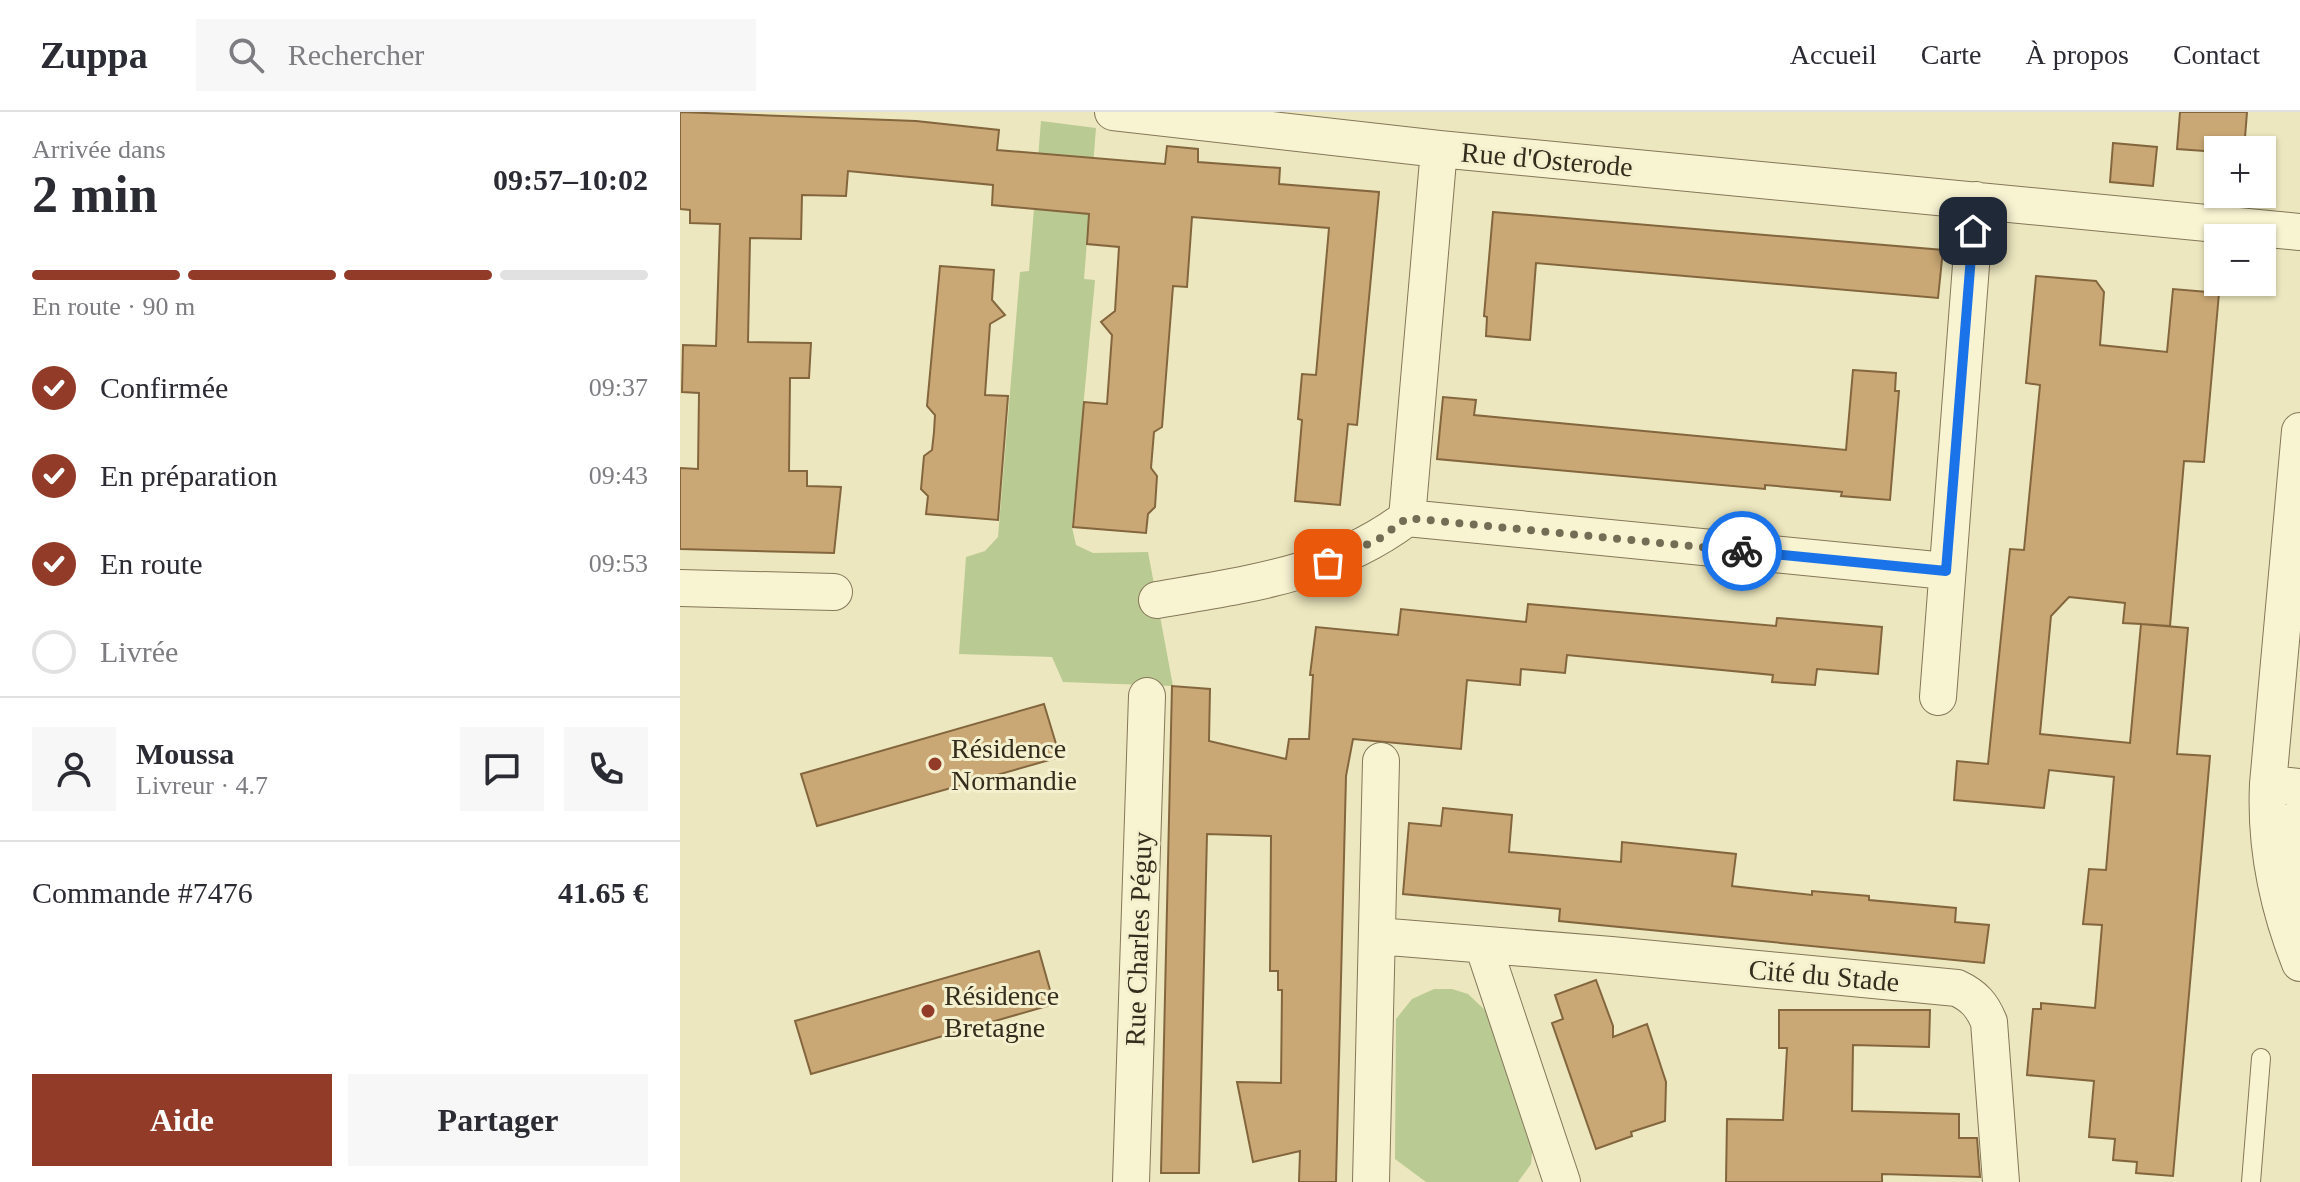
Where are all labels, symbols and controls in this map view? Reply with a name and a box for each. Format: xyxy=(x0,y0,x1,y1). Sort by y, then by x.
search box xyxy=(196,19,756,91)
icon: search xyxy=(224,33,268,77)
text: Zuppa xyxy=(40,34,148,76)
text: Rechercher xyxy=(288,38,424,71)
text: Accueil xyxy=(1790,39,1877,70)
text: Carte xyxy=(1921,39,1981,70)
text: À propos xyxy=(2025,39,2129,70)
text: Contact xyxy=(2173,39,2260,70)
text: Arrivée dans xyxy=(32,135,166,164)
map controls xyxy=(2204,136,2276,296)
button: + xyxy=(2204,136,2276,208)
street label: Rue d'Osterode xyxy=(1460,137,1634,182)
text: 09:57–10:02 xyxy=(493,163,648,196)
text: 2 min xyxy=(32,166,158,223)
pin xyxy=(1939,197,2007,265)
icon: home xyxy=(1951,209,1995,253)
button: − xyxy=(2204,224,2276,296)
text: En route · 90 m xyxy=(32,292,195,321)
icon: check xyxy=(32,366,76,410)
text: Confirmée xyxy=(100,371,228,404)
text: 09:37 xyxy=(589,373,648,402)
icon: check xyxy=(32,454,76,498)
text: En préparation xyxy=(100,459,277,492)
text: 09:43 xyxy=(589,461,648,490)
courier xyxy=(1702,511,1782,591)
pin xyxy=(1294,529,1362,597)
icon: bike xyxy=(1720,529,1764,573)
icon: bag xyxy=(1306,541,1350,585)
icon: check xyxy=(32,542,76,586)
text: En route xyxy=(100,547,202,580)
text: 09:53 xyxy=(589,549,648,578)
text: Livrée xyxy=(100,635,178,668)
button: person xyxy=(32,727,116,811)
button: chat xyxy=(460,727,544,811)
button: phone xyxy=(564,727,648,811)
place label: Résidence Normandie xyxy=(951,733,1077,796)
text: Moussa xyxy=(136,737,234,770)
marker: Résidence Normandie xyxy=(926,755,944,773)
text: Livreur · 4.7 xyxy=(136,771,268,800)
street label: Rue Charles Péguy xyxy=(1119,831,1158,1047)
text: Commande #7476 xyxy=(32,876,253,909)
text: 41.65 € xyxy=(558,876,648,909)
street label: Cité du Stade xyxy=(1747,953,1900,998)
place label: Résidence Bretagne xyxy=(944,980,1059,1043)
marker: Résidence Bretagne xyxy=(919,1002,937,1020)
button: Aide xyxy=(32,1074,332,1166)
button: Partager xyxy=(348,1074,648,1166)

